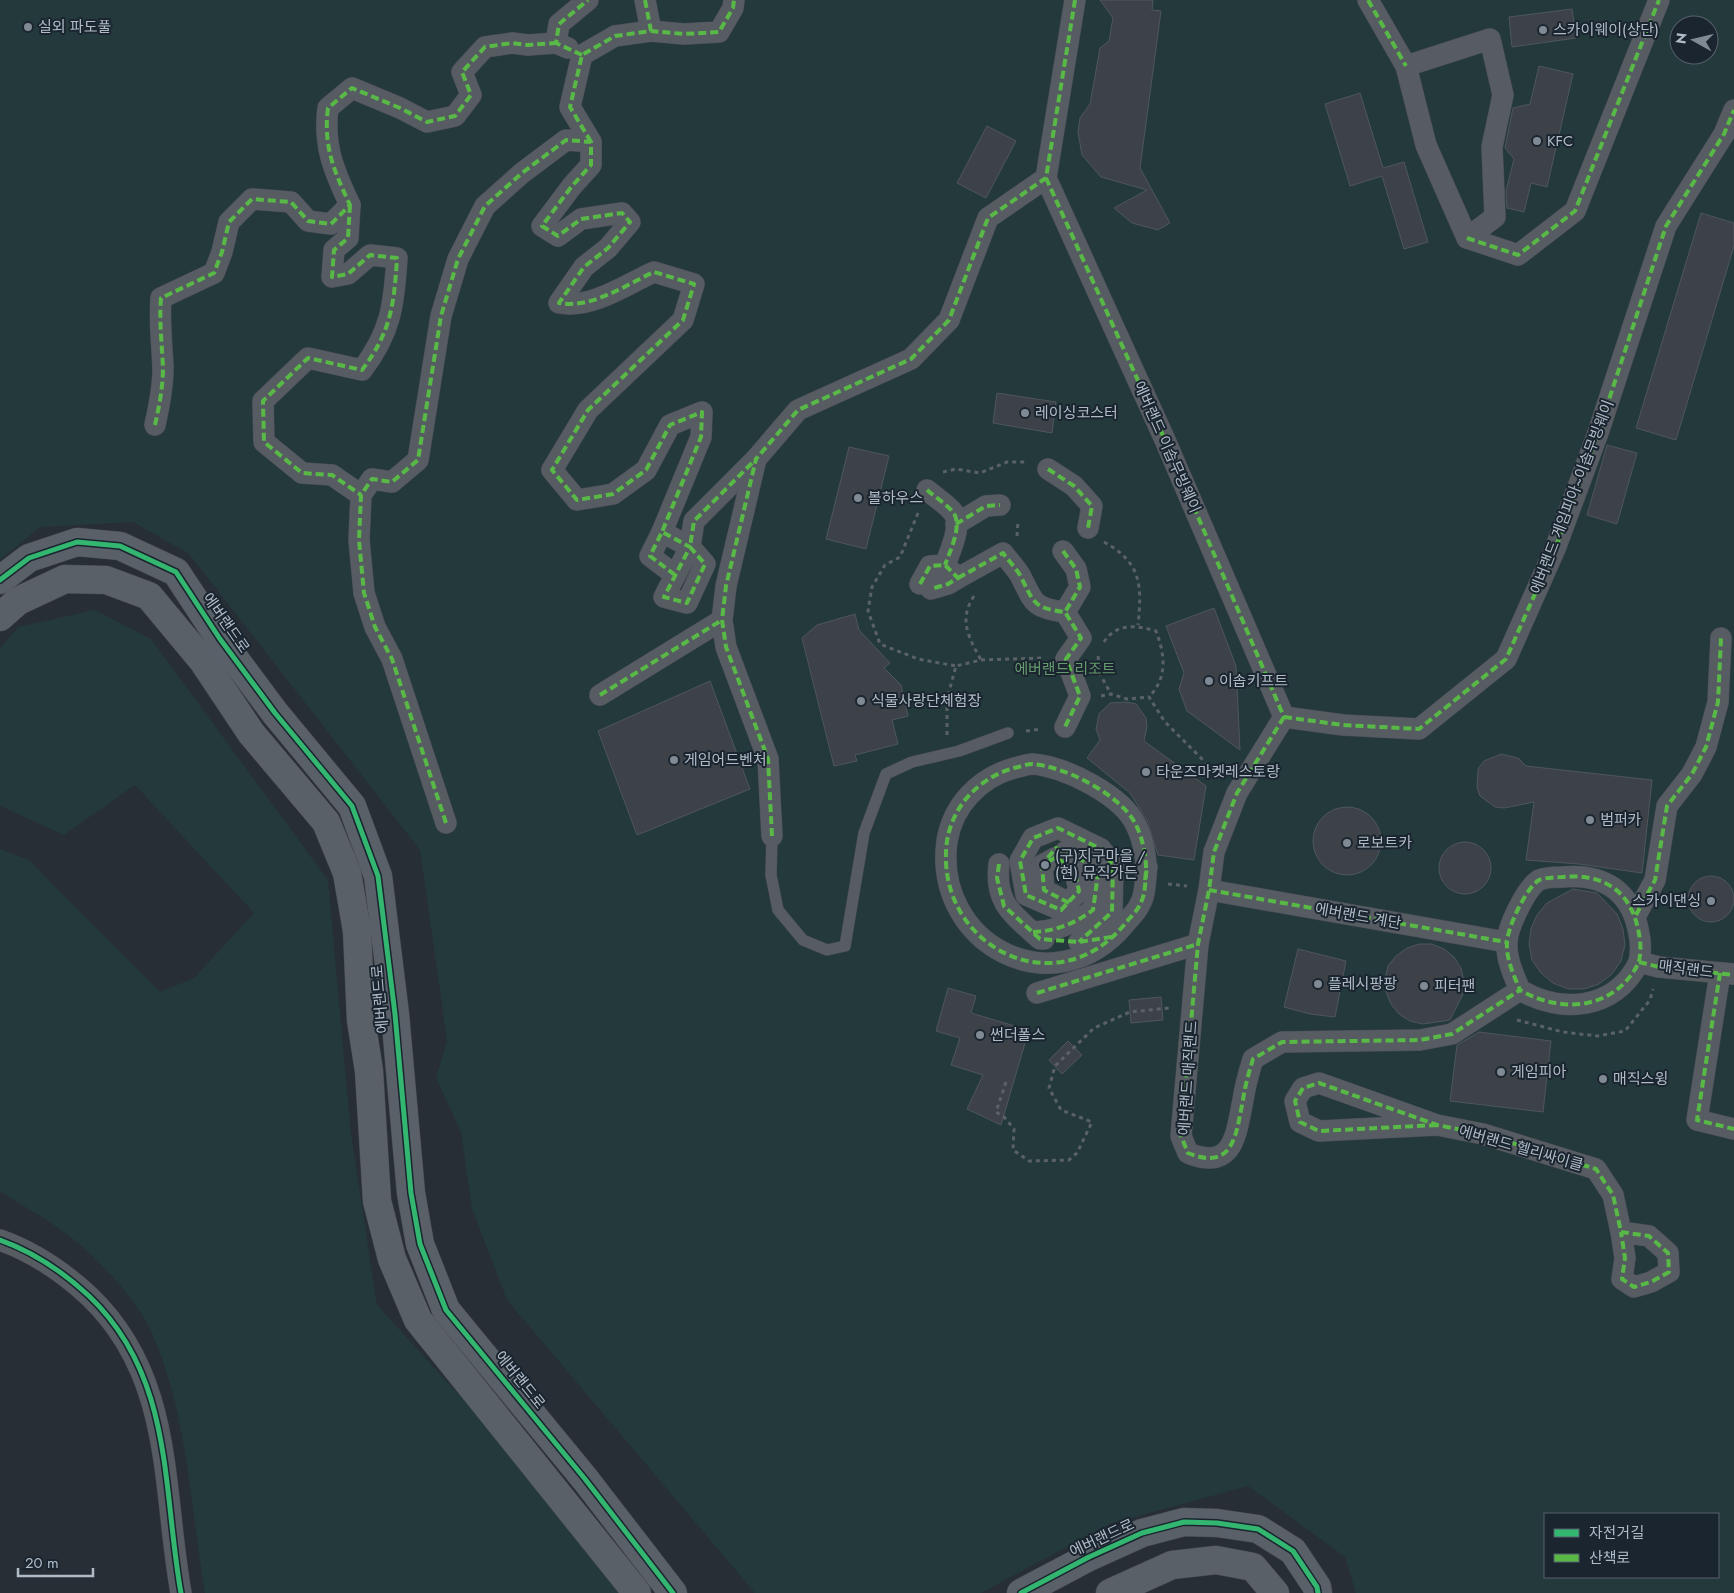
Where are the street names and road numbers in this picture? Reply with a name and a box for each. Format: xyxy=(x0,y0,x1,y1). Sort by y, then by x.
street label: 에버랜드 이솝무빙웨이 xyxy=(1128,377,1206,517)
street label: 에버랜드 게임피아~이솝무빙웨이 xyxy=(1525,397,1619,597)
street label: 에버랜드로 xyxy=(197,588,255,658)
street label: 에버랜드 계단 xyxy=(1313,898,1403,934)
street label: 매직랜드 xyxy=(1657,955,1715,983)
street label: 에버랜드로 xyxy=(366,964,394,1034)
street label: 에버랜드 매직랜드 xyxy=(1173,1020,1203,1136)
street label: 에버랜드 헬리싸이클 xyxy=(1456,1120,1586,1176)
street label: 에버랜드로 xyxy=(490,1346,550,1414)
street label: 에버랜드로 xyxy=(1066,1513,1138,1563)

